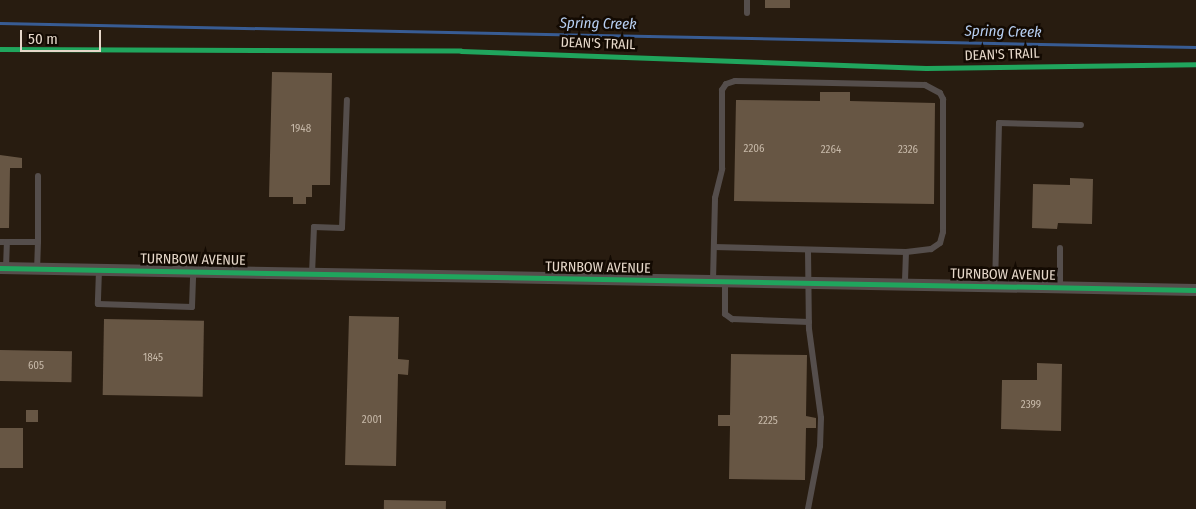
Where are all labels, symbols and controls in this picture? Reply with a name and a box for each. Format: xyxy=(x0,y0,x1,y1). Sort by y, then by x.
water label: Spring Creek xyxy=(559,14,637,34)
scale bar xyxy=(22,20,104,52)
water label: Spring Creek xyxy=(964,22,1042,42)
text: 50 m xyxy=(28,30,58,48)
street label: DEAN'S TRAIL xyxy=(560,34,636,54)
street label: DEAN'S TRAIL xyxy=(964,45,1040,65)
house number: 1948 xyxy=(291,122,311,136)
house number: 2206 xyxy=(744,142,764,156)
house number: 2264 xyxy=(821,143,841,157)
house number: 2326 xyxy=(898,143,918,157)
street label: TURNBOW AVENUE xyxy=(140,251,246,269)
street label: TURNBOW AVENUE xyxy=(545,259,651,277)
street label: TURNBOW AVENUE xyxy=(950,266,1056,284)
house number: 1845 xyxy=(143,351,163,365)
house number: 605 xyxy=(28,359,44,373)
house number: 2399 xyxy=(1021,398,1041,412)
house number: 2001 xyxy=(362,413,382,427)
house number: 2225 xyxy=(758,414,778,428)

